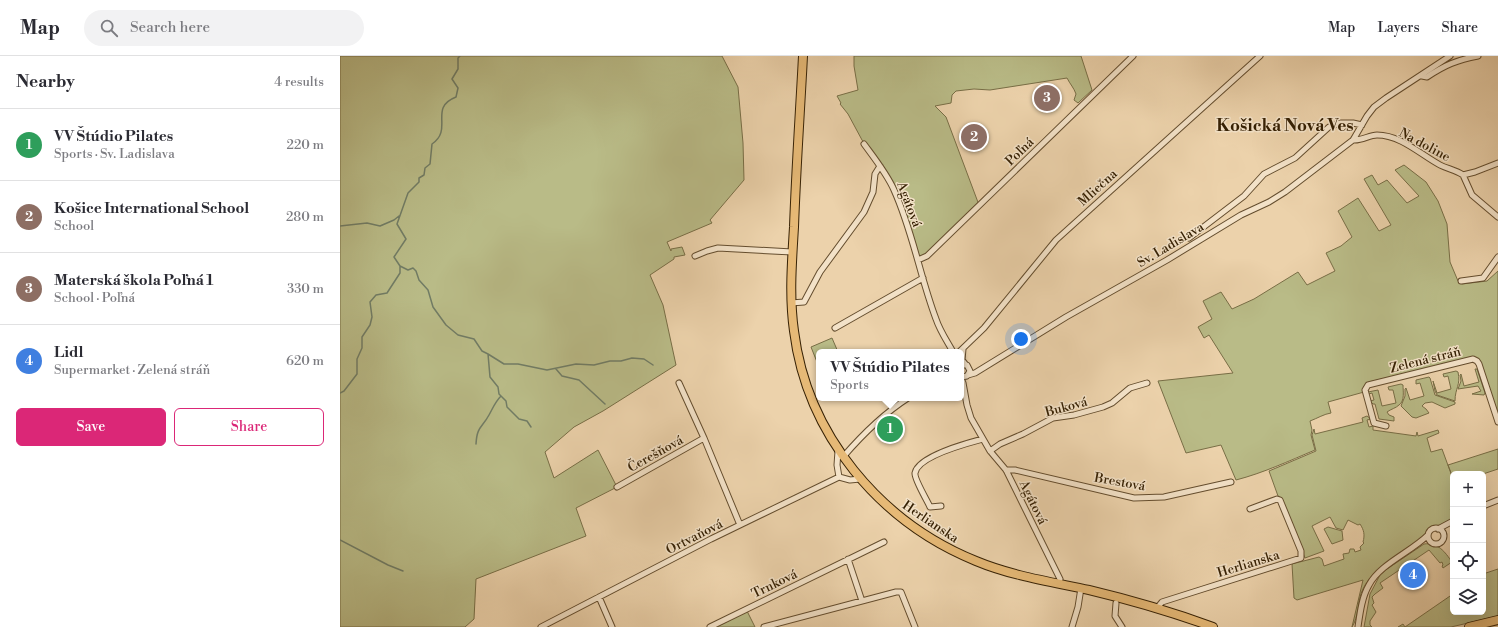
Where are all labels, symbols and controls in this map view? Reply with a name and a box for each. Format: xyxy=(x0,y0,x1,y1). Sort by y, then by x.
search box xyxy=(84,10,364,46)
text: Map xyxy=(20,16,60,40)
icon: search xyxy=(98,17,120,39)
text: Search here xyxy=(130,18,210,37)
text: Map xyxy=(1328,19,1355,37)
text: Layers xyxy=(1377,19,1420,37)
text: Share xyxy=(1442,19,1478,37)
text: Nearby xyxy=(16,71,75,93)
text: 4 results xyxy=(274,74,324,90)
pin: 3 xyxy=(1034,83,1060,113)
district label: Košická Nová Ves xyxy=(1216,115,1354,137)
pin: 2 xyxy=(961,122,987,152)
street label: Na doline xyxy=(1396,125,1453,165)
text: VV Štúdio Pilates xyxy=(54,127,173,146)
street label: Poľná xyxy=(1002,134,1038,169)
text: 1 xyxy=(26,137,32,153)
text: 220 m xyxy=(286,137,324,153)
text: Sports · Sv. Ladislava xyxy=(54,146,175,162)
street label: Mliečna xyxy=(1075,166,1121,209)
street label: Agátová xyxy=(893,179,925,230)
text: Košice International School xyxy=(54,199,249,218)
text: 2 xyxy=(25,209,33,225)
text: 280 m xyxy=(286,209,324,225)
text: School xyxy=(54,218,94,234)
street label: Sv. Ladislava xyxy=(1134,219,1207,271)
text: Materská škola Poľná 1 xyxy=(54,271,213,290)
text: 3 xyxy=(25,281,33,297)
text: 330 m xyxy=(287,281,324,297)
text: School · Poľná xyxy=(54,290,135,306)
your location xyxy=(1011,329,1031,349)
text: Lidl xyxy=(54,343,83,362)
street label: Zelená stráň xyxy=(1388,343,1463,377)
popup xyxy=(816,349,964,401)
text: 4 xyxy=(25,353,33,369)
text: 620 m xyxy=(286,353,324,369)
text: VV Štúdio Pilates xyxy=(830,358,950,377)
text: Supermarket · Zelená stráň xyxy=(54,362,210,378)
text: Sports xyxy=(830,377,869,393)
street label: Buková xyxy=(1042,394,1090,421)
button: Save xyxy=(16,408,166,446)
button: Share xyxy=(174,408,324,446)
pin: 1 xyxy=(877,414,903,444)
street label: Čerešňová xyxy=(624,431,686,476)
street label: Brestová xyxy=(1092,469,1147,494)
map controls xyxy=(1450,471,1486,615)
button: + xyxy=(1450,471,1486,507)
street label: Agátová xyxy=(1015,477,1051,527)
street label: Herlianska xyxy=(899,497,962,547)
button: − xyxy=(1450,507,1486,543)
street label: Ortvaňová xyxy=(663,516,726,558)
button: locate xyxy=(1450,543,1486,579)
street label: Herlianska xyxy=(1215,547,1282,581)
pin: 4 xyxy=(1400,560,1426,590)
street label: Trnková xyxy=(749,566,800,602)
button: layers xyxy=(1450,579,1486,615)

